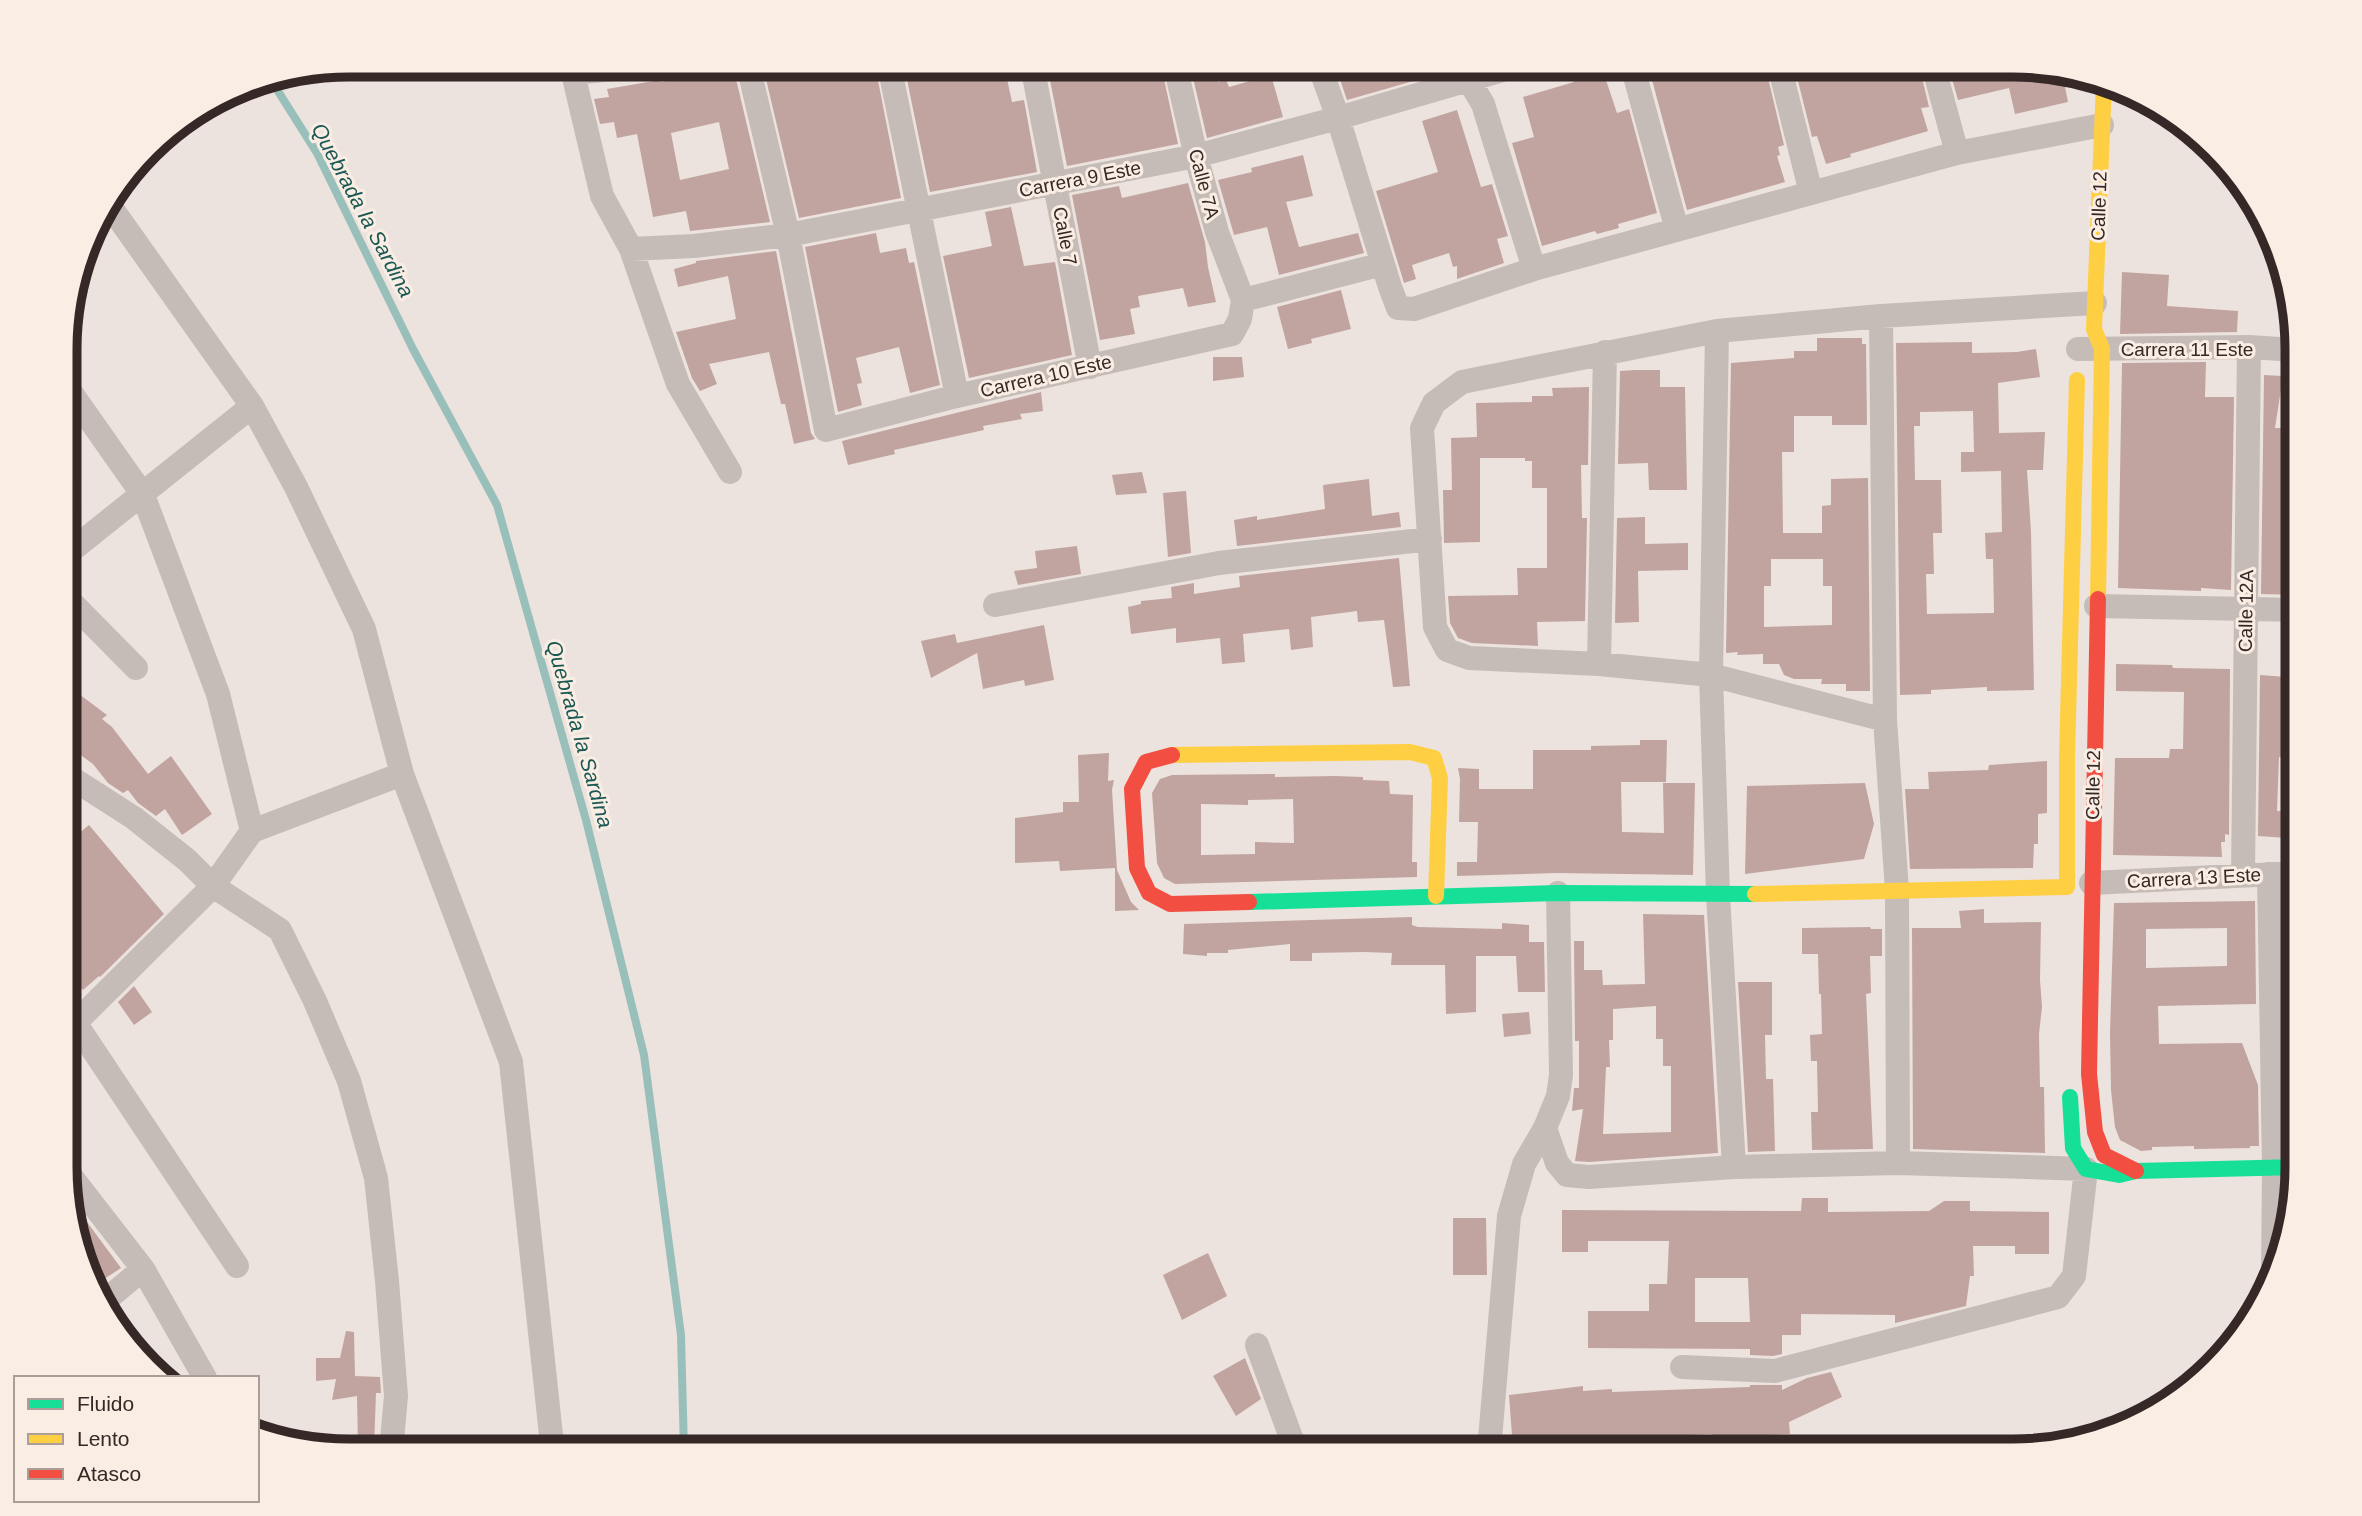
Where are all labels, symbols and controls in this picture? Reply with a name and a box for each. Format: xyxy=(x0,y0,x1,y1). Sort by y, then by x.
water label: Quebrada la Sardina xyxy=(307,119,419,301)
street label: Calle 7A xyxy=(1185,147,1224,222)
street label: Carrera 9 Este xyxy=(1017,157,1143,201)
street label: Calle 12 xyxy=(2087,171,2111,241)
street label: Calle 7 xyxy=(1049,205,1081,267)
street label: Carrera 11 Este xyxy=(2121,339,2253,360)
street label: Carrera 10 Este xyxy=(978,351,1114,401)
street label: Calle 12A xyxy=(2235,569,2257,652)
water label: Quebrada la Sardina xyxy=(542,638,618,830)
street label: Calle 12 xyxy=(2082,750,2104,820)
street label: Carrera 13 Este xyxy=(2126,864,2262,892)
legend xyxy=(14,1376,259,1502)
text: Fluido xyxy=(77,1392,134,1415)
text: Lento xyxy=(77,1427,130,1450)
text: Atasco xyxy=(77,1462,141,1485)

